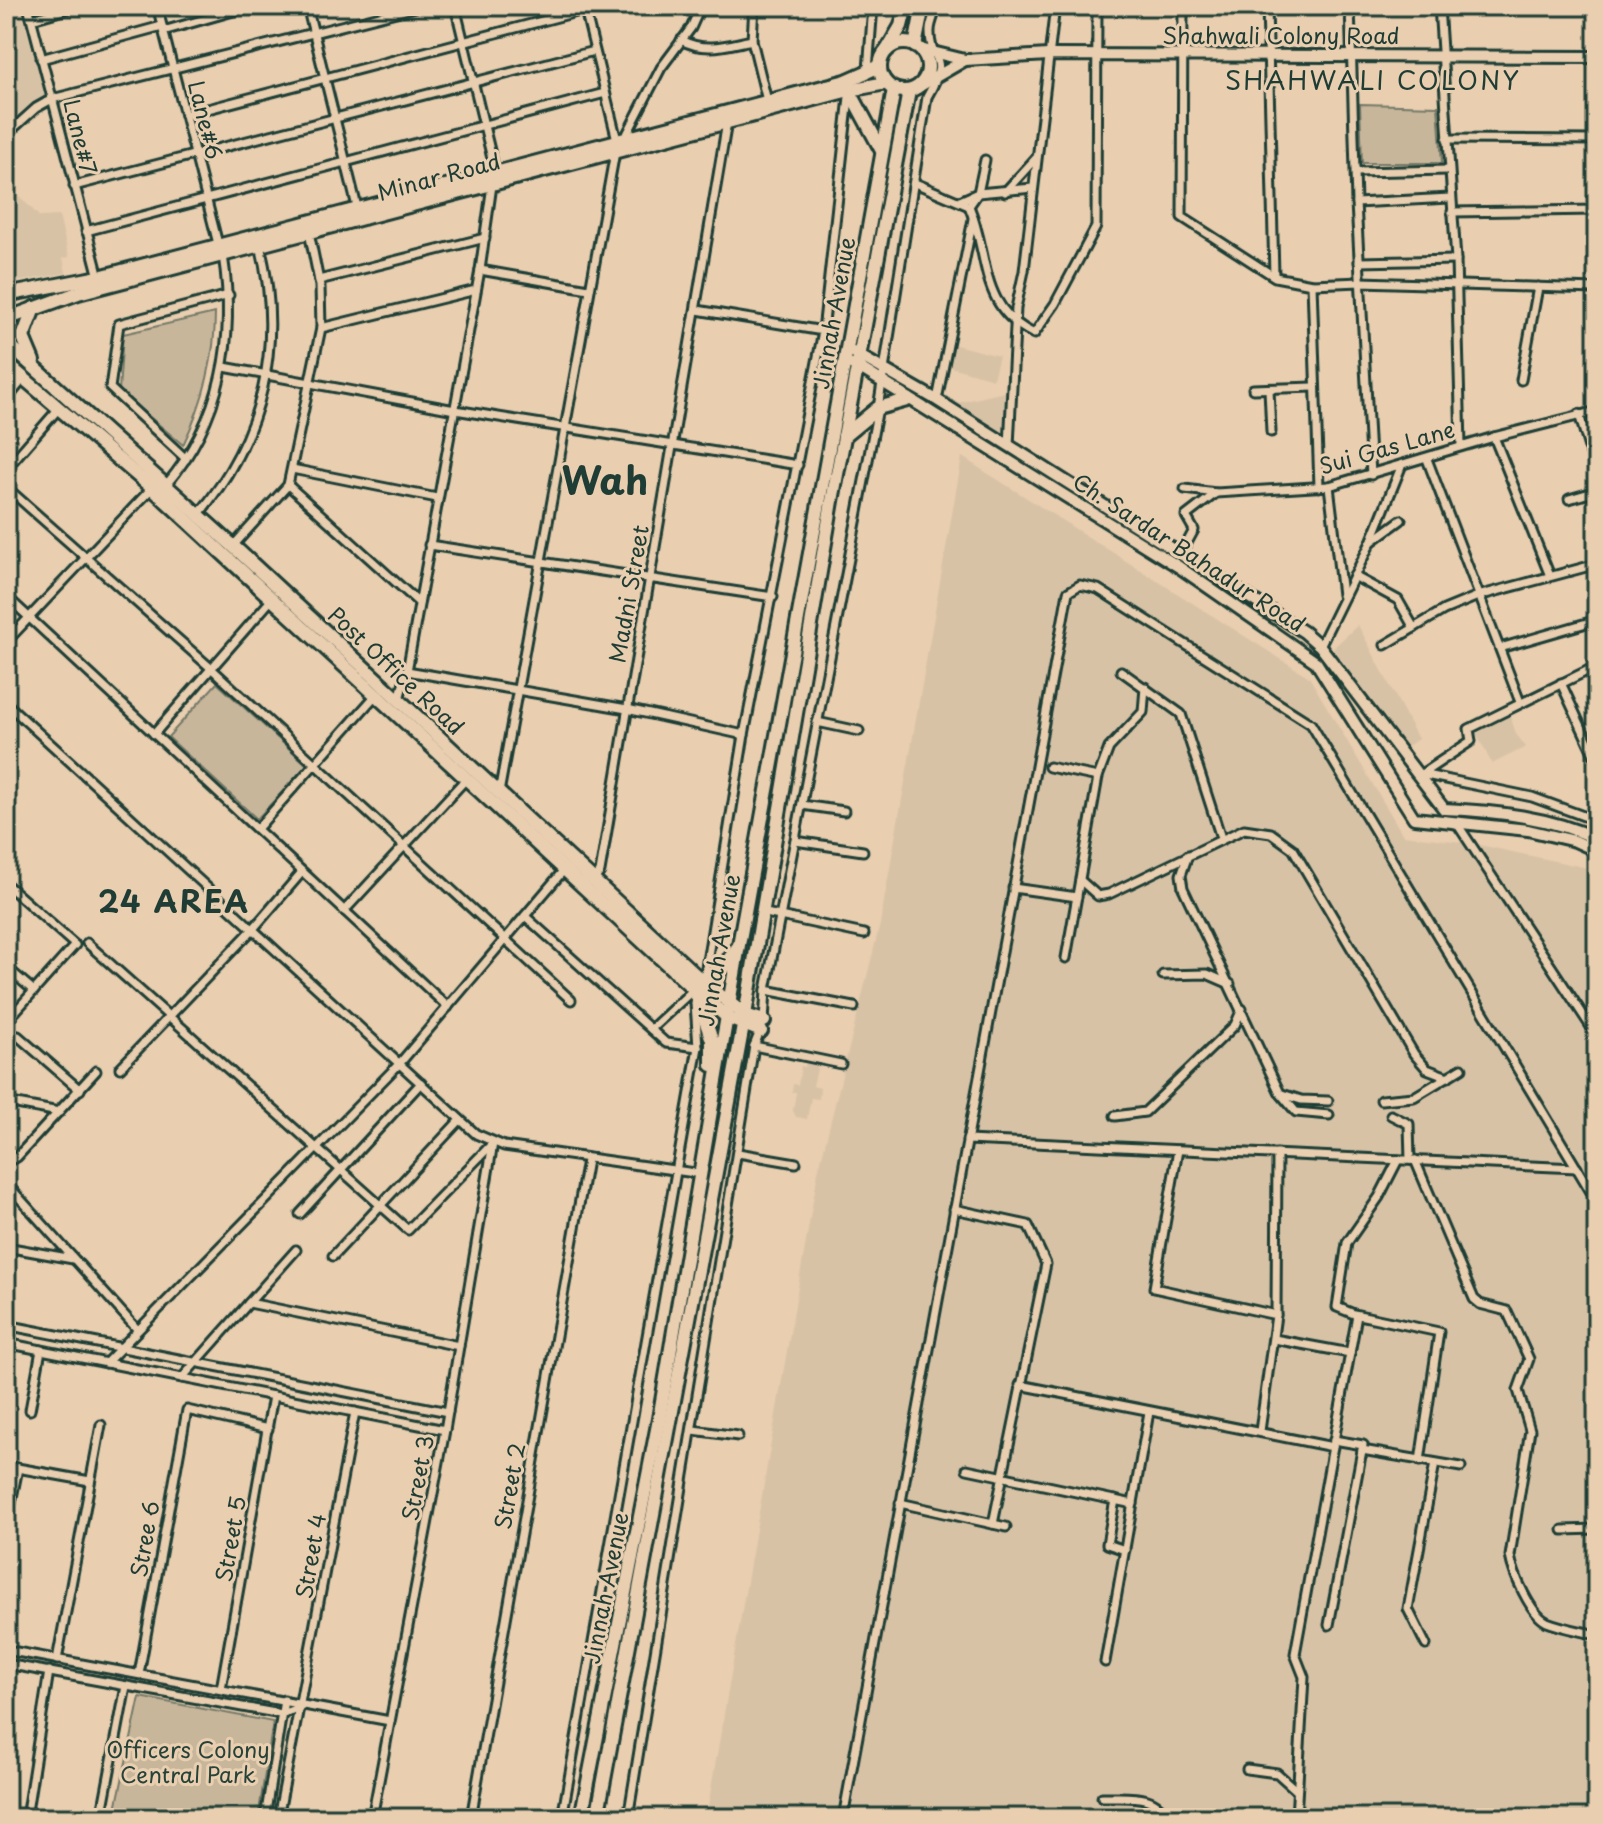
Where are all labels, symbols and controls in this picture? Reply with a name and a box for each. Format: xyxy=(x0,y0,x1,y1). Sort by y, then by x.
street label: Shahwali Colony Road xyxy=(1162,18,1400,51)
district label: SHAHWALI COLONY xyxy=(1225,60,1521,99)
street label: Lane#6 xyxy=(181,77,232,162)
street label: Lane#7 xyxy=(56,96,107,178)
street label: Minar Road xyxy=(374,143,504,208)
street label: Jinnah Avenue xyxy=(803,234,862,391)
street label: Sui Gas Lane xyxy=(1315,412,1458,482)
district label: Wah xyxy=(562,451,648,508)
street label: Ch. Sardar Bahadur Road xyxy=(1067,464,1313,639)
street label: Madni Street xyxy=(599,522,656,665)
street label: Post Office Road xyxy=(322,598,472,742)
street label: Jinnah Avenue xyxy=(688,871,747,1028)
district label: 24 AREA xyxy=(98,878,250,923)
street label: Street 3 xyxy=(392,1432,441,1523)
street label: Street 2 xyxy=(485,1440,532,1532)
street label: Street 5 xyxy=(206,1493,253,1584)
street label: Stree 6 xyxy=(121,1498,166,1580)
street label: Jinnah Avenue xyxy=(574,1509,635,1666)
street label: Street 4 xyxy=(286,1510,333,1601)
park label: Officers Colony Central Park xyxy=(106,1732,270,1790)

